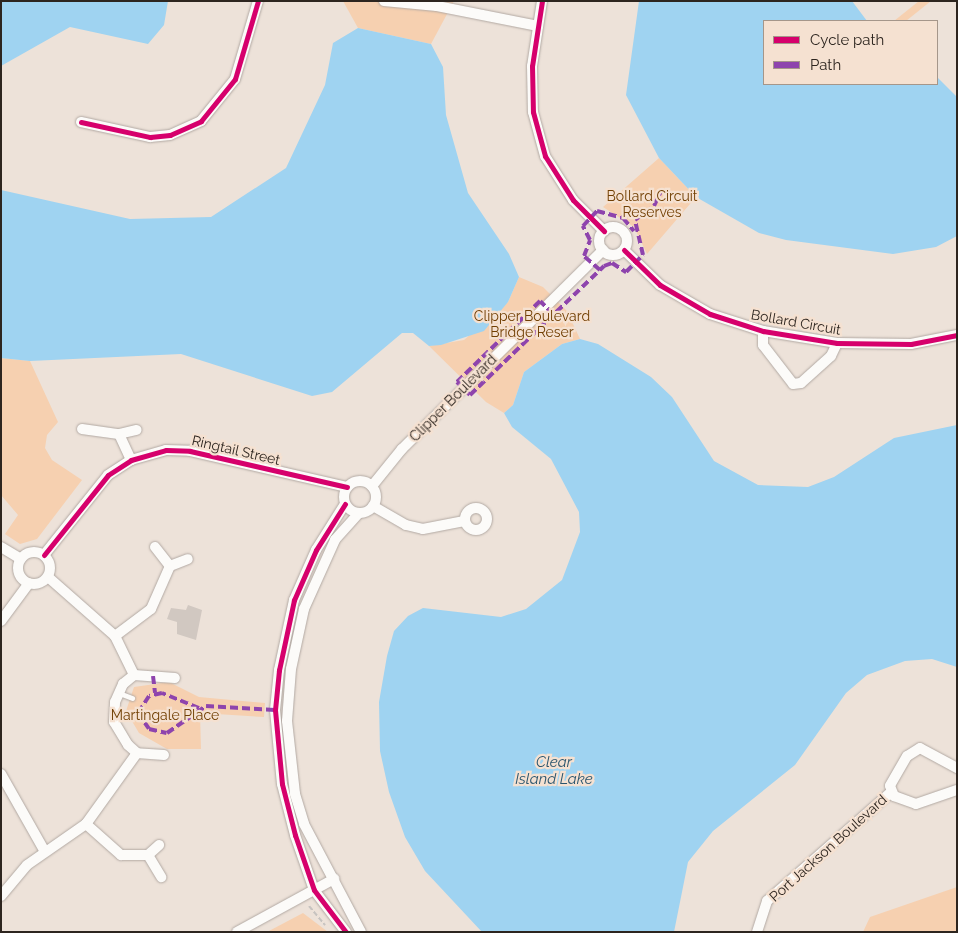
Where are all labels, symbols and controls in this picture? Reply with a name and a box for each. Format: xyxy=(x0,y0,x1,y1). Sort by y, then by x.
legend xyxy=(763,20,938,85)
text: Cycle path xyxy=(810,31,884,49)
text: Path xyxy=(810,56,841,74)
park label: Bollard Circuit Reserves xyxy=(607,188,697,220)
street label: Bollard Circuit xyxy=(750,306,842,338)
park label: Clipper Boulevard Bridge Reser xyxy=(474,308,590,341)
street label: Clipper Boulevard xyxy=(406,351,500,445)
street label: Ringtail Street xyxy=(190,432,282,468)
park label: Martingale Place xyxy=(111,707,219,723)
water label: Clear Island Lake xyxy=(515,753,593,788)
street label: Port Jackson Boulevard xyxy=(766,791,890,905)

